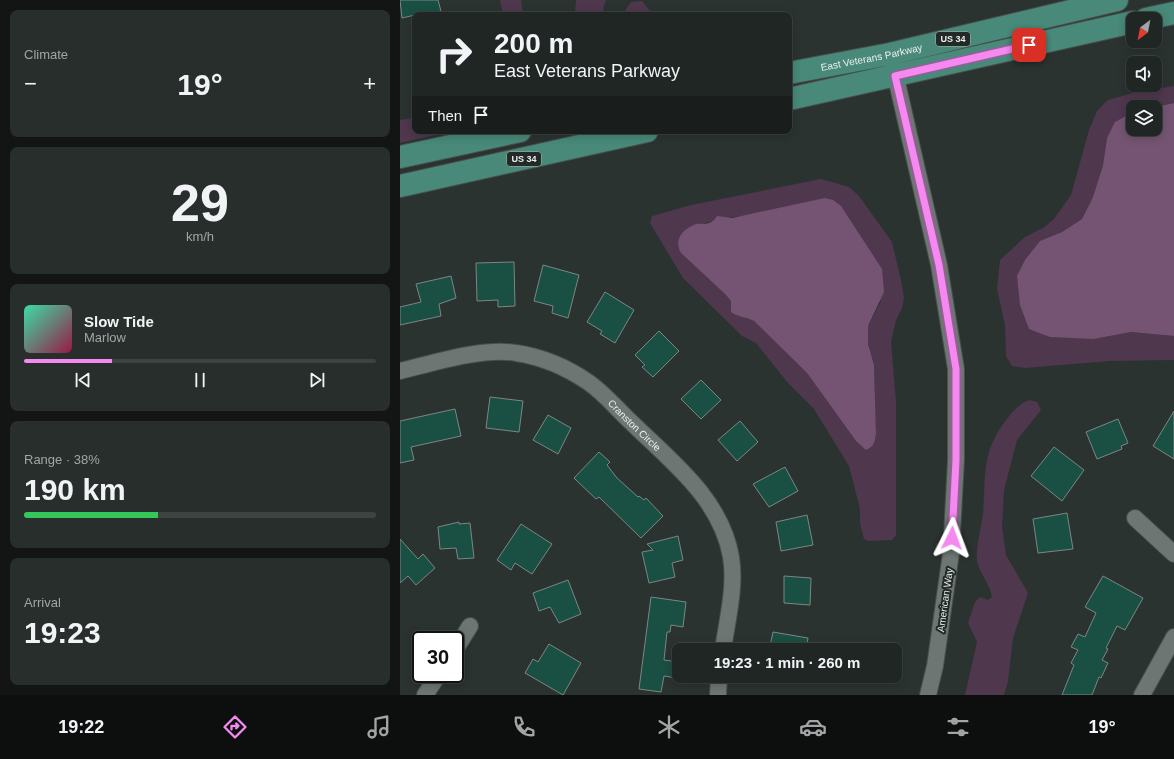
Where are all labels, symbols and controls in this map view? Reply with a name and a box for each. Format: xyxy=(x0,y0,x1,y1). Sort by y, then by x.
north arrow xyxy=(1126,12,1162,48)
map controls xyxy=(1126,12,1162,136)
icon: right xyxy=(428,28,480,80)
text: 200 m xyxy=(494,28,573,59)
pin xyxy=(1012,28,1046,62)
road number: US 34 xyxy=(936,32,970,46)
icon: arrive xyxy=(1018,34,1040,56)
street label: East Veterans Parkway xyxy=(820,41,923,72)
text: Climate xyxy=(24,47,68,62)
button: sound xyxy=(1126,56,1162,92)
text: East Veterans Parkway xyxy=(494,61,680,81)
text: 19° xyxy=(177,68,223,101)
text: − xyxy=(24,71,37,96)
text: + xyxy=(363,71,376,96)
button: layers xyxy=(1126,100,1162,136)
icon: arrive xyxy=(470,104,492,126)
text: Then xyxy=(428,107,462,124)
road number: US 34 xyxy=(507,152,541,166)
text: 29 xyxy=(171,174,229,232)
text: km/h xyxy=(186,229,214,244)
text: Slow Tide xyxy=(84,313,154,330)
text: Marlow xyxy=(84,330,126,345)
icon: previous xyxy=(72,369,94,391)
icon: pause xyxy=(189,369,211,391)
icon: next xyxy=(306,369,328,391)
street label: Cranston Circle xyxy=(606,397,664,453)
text: Range · 38% xyxy=(24,452,100,467)
text: 190 km xyxy=(24,473,126,506)
position arrow xyxy=(931,517,973,559)
street label: American Way xyxy=(935,567,955,633)
text: Arrival xyxy=(24,595,61,610)
text: 19:23 xyxy=(24,616,101,649)
speed limit sign: 30 xyxy=(412,631,464,683)
text: 19:23 · 1 min · 260 m xyxy=(714,654,860,671)
icon: directions xyxy=(221,713,249,741)
icon: music xyxy=(365,713,393,741)
icon: phone xyxy=(510,713,538,741)
icon: climate xyxy=(655,713,683,741)
icon: car xyxy=(799,713,827,741)
icon: filters xyxy=(944,713,972,741)
text: 19:22 xyxy=(58,717,104,737)
text: 19° xyxy=(1088,717,1116,737)

